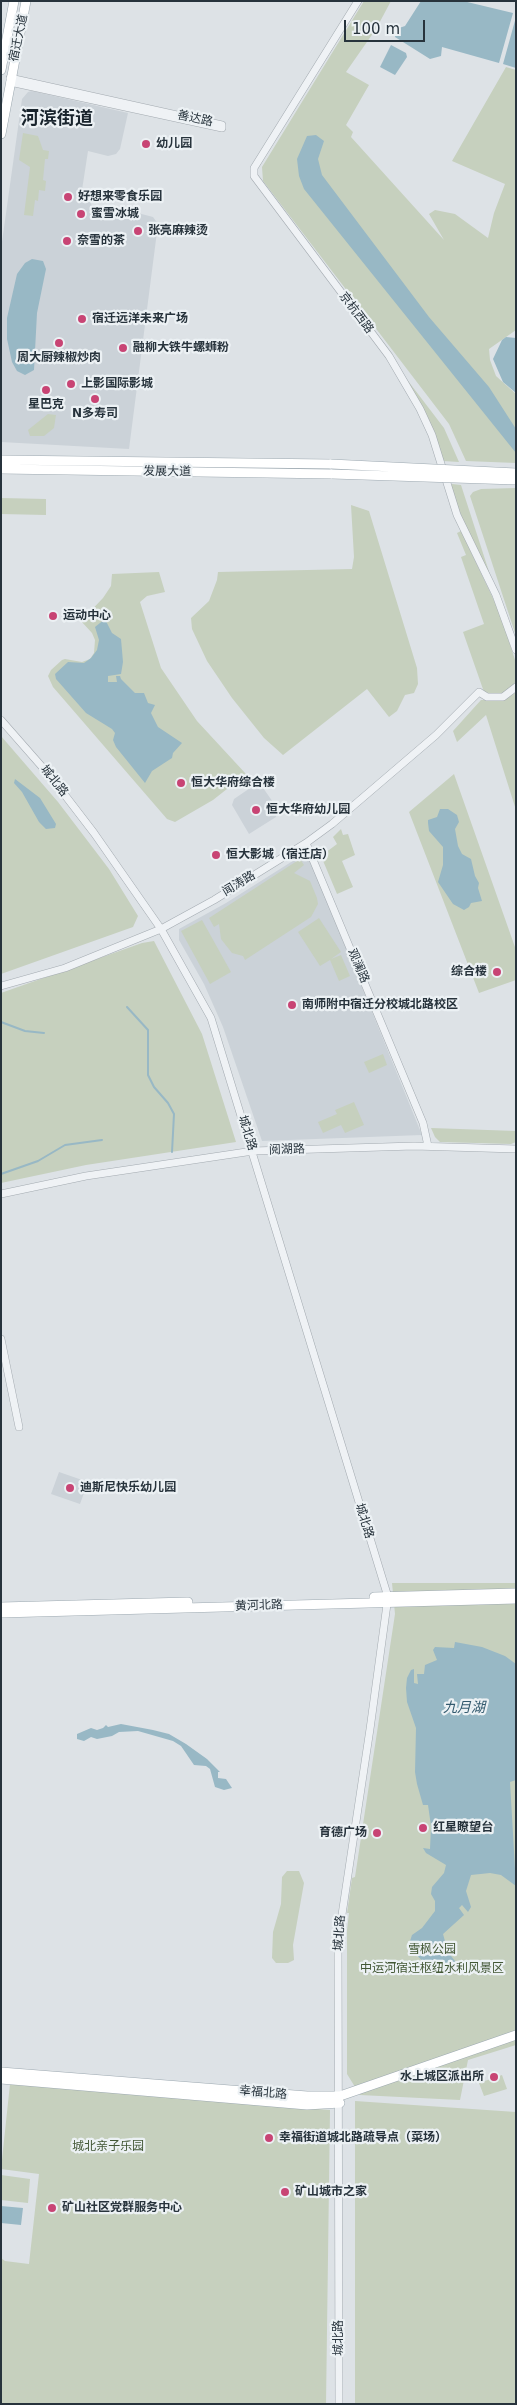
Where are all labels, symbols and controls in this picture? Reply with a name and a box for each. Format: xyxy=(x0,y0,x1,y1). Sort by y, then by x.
scale bar xyxy=(347,10,428,42)
street label: 宿迁大道 xyxy=(7,13,31,63)
text: 100 m xyxy=(352,20,400,38)
district label: 河滨街道 xyxy=(21,108,93,130)
street label: 善达路 xyxy=(176,108,214,130)
place label: 幼儿园 xyxy=(156,137,192,151)
marker: 幼儿园 xyxy=(140,138,152,150)
place label: 好想来零食乐园 xyxy=(78,190,162,204)
marker: 好想来零食乐园 xyxy=(62,191,74,203)
place label: 蜜雪冰城 xyxy=(91,207,139,221)
marker: 蜜雪冰城 xyxy=(75,208,87,220)
place label: 张亮麻辣烫 xyxy=(148,224,208,238)
marker: 张亮麻辣烫 xyxy=(132,225,144,237)
place label: 奈雪的茶 xyxy=(77,234,125,248)
marker: 奈雪的茶 xyxy=(61,235,73,247)
street label: 京杭西路 xyxy=(336,289,376,337)
place label: 宿迁远洋未来广场 xyxy=(92,312,188,326)
marker: 宿迁远洋未来广场 xyxy=(76,313,88,325)
marker: 周大厨辣椒炒肉 xyxy=(53,337,65,349)
place label: 融柳大铁牛螺蛳粉 xyxy=(133,341,229,355)
marker: 融柳大铁牛螺蛳粉 xyxy=(117,342,129,354)
place label: 周大厨辣椒炒肉 xyxy=(17,351,101,365)
place label: 上影国际影城 xyxy=(81,377,153,391)
marker: 上影国际影城 xyxy=(65,378,77,390)
marker: 星巴克 xyxy=(40,384,52,396)
marker: N多寿司 xyxy=(89,393,101,405)
place label: 星巴克 xyxy=(28,398,64,412)
place label: N多寿司 xyxy=(72,407,118,421)
street label: 发展大道 xyxy=(143,464,191,480)
place label: 运动中心 xyxy=(63,609,111,623)
marker: 运动中心 xyxy=(47,610,59,622)
street label: 城北路 xyxy=(37,762,71,800)
place label: 恒大华府综合楼 xyxy=(191,776,275,790)
marker: 恒大华府综合楼 xyxy=(175,777,187,789)
place label: 恒大华府幼儿园 xyxy=(266,803,350,817)
marker: 恒大华府幼儿园 xyxy=(250,804,262,816)
place label: 恒大影城（宿迁店） xyxy=(226,848,334,862)
marker: 恒大影城（宿迁店） xyxy=(210,849,222,861)
street label: 闻涛路 xyxy=(220,869,258,899)
street label: 观澜路 xyxy=(344,947,372,985)
place label: 综合楼 xyxy=(451,965,487,979)
marker: 综合楼 xyxy=(491,966,503,978)
place label: 南师附中宿迁分校城北路校区 xyxy=(302,998,458,1012)
marker: 南师附中宿迁分校城北路校区 xyxy=(286,999,298,1011)
street label: 城北路 xyxy=(235,1114,259,1152)
street label: 阅湖路 xyxy=(269,1142,305,1158)
place label: 迪斯尼快乐幼儿园 xyxy=(80,1481,176,1495)
marker: 迪斯尼快乐幼儿园 xyxy=(64,1482,76,1494)
street label: 城北路 xyxy=(352,1502,376,1540)
street label: 黄河北路 xyxy=(235,1598,283,1614)
water label: 九月湖 xyxy=(443,1700,485,1716)
place label: 红星瞭望台 xyxy=(433,1821,493,1835)
marker: 红星瞭望台 xyxy=(417,1822,429,1834)
place label: 育德广场 xyxy=(319,1826,367,1840)
marker: 育德广场 xyxy=(371,1827,383,1839)
street label: 城北路 xyxy=(332,1915,348,1951)
park label: 雪枫公园 xyxy=(408,1943,456,1957)
park label: 中运河宿迁枢纽水利风景区 xyxy=(360,1962,504,1976)
place label: 水上城区派出所 xyxy=(400,2070,484,2084)
marker: 水上城区派出所 xyxy=(488,2071,500,2083)
street label: 幸福北路 xyxy=(238,2084,288,2102)
place label: 幸福街道城北路疏导点（菜场） xyxy=(279,2131,447,2145)
marker: 幸福街道城北路疏导点（菜场） xyxy=(263,2132,275,2144)
park label: 城北亲子乐园 xyxy=(72,2140,144,2154)
place label: 矿山城市之家 xyxy=(295,2185,367,2199)
marker: 矿山城市之家 xyxy=(279,2186,291,2198)
place label: 矿山社区党群服务中心 xyxy=(62,2201,182,2215)
marker: 矿山社区党群服务中心 xyxy=(46,2202,58,2214)
street label: 城北路 xyxy=(332,2320,346,2356)

